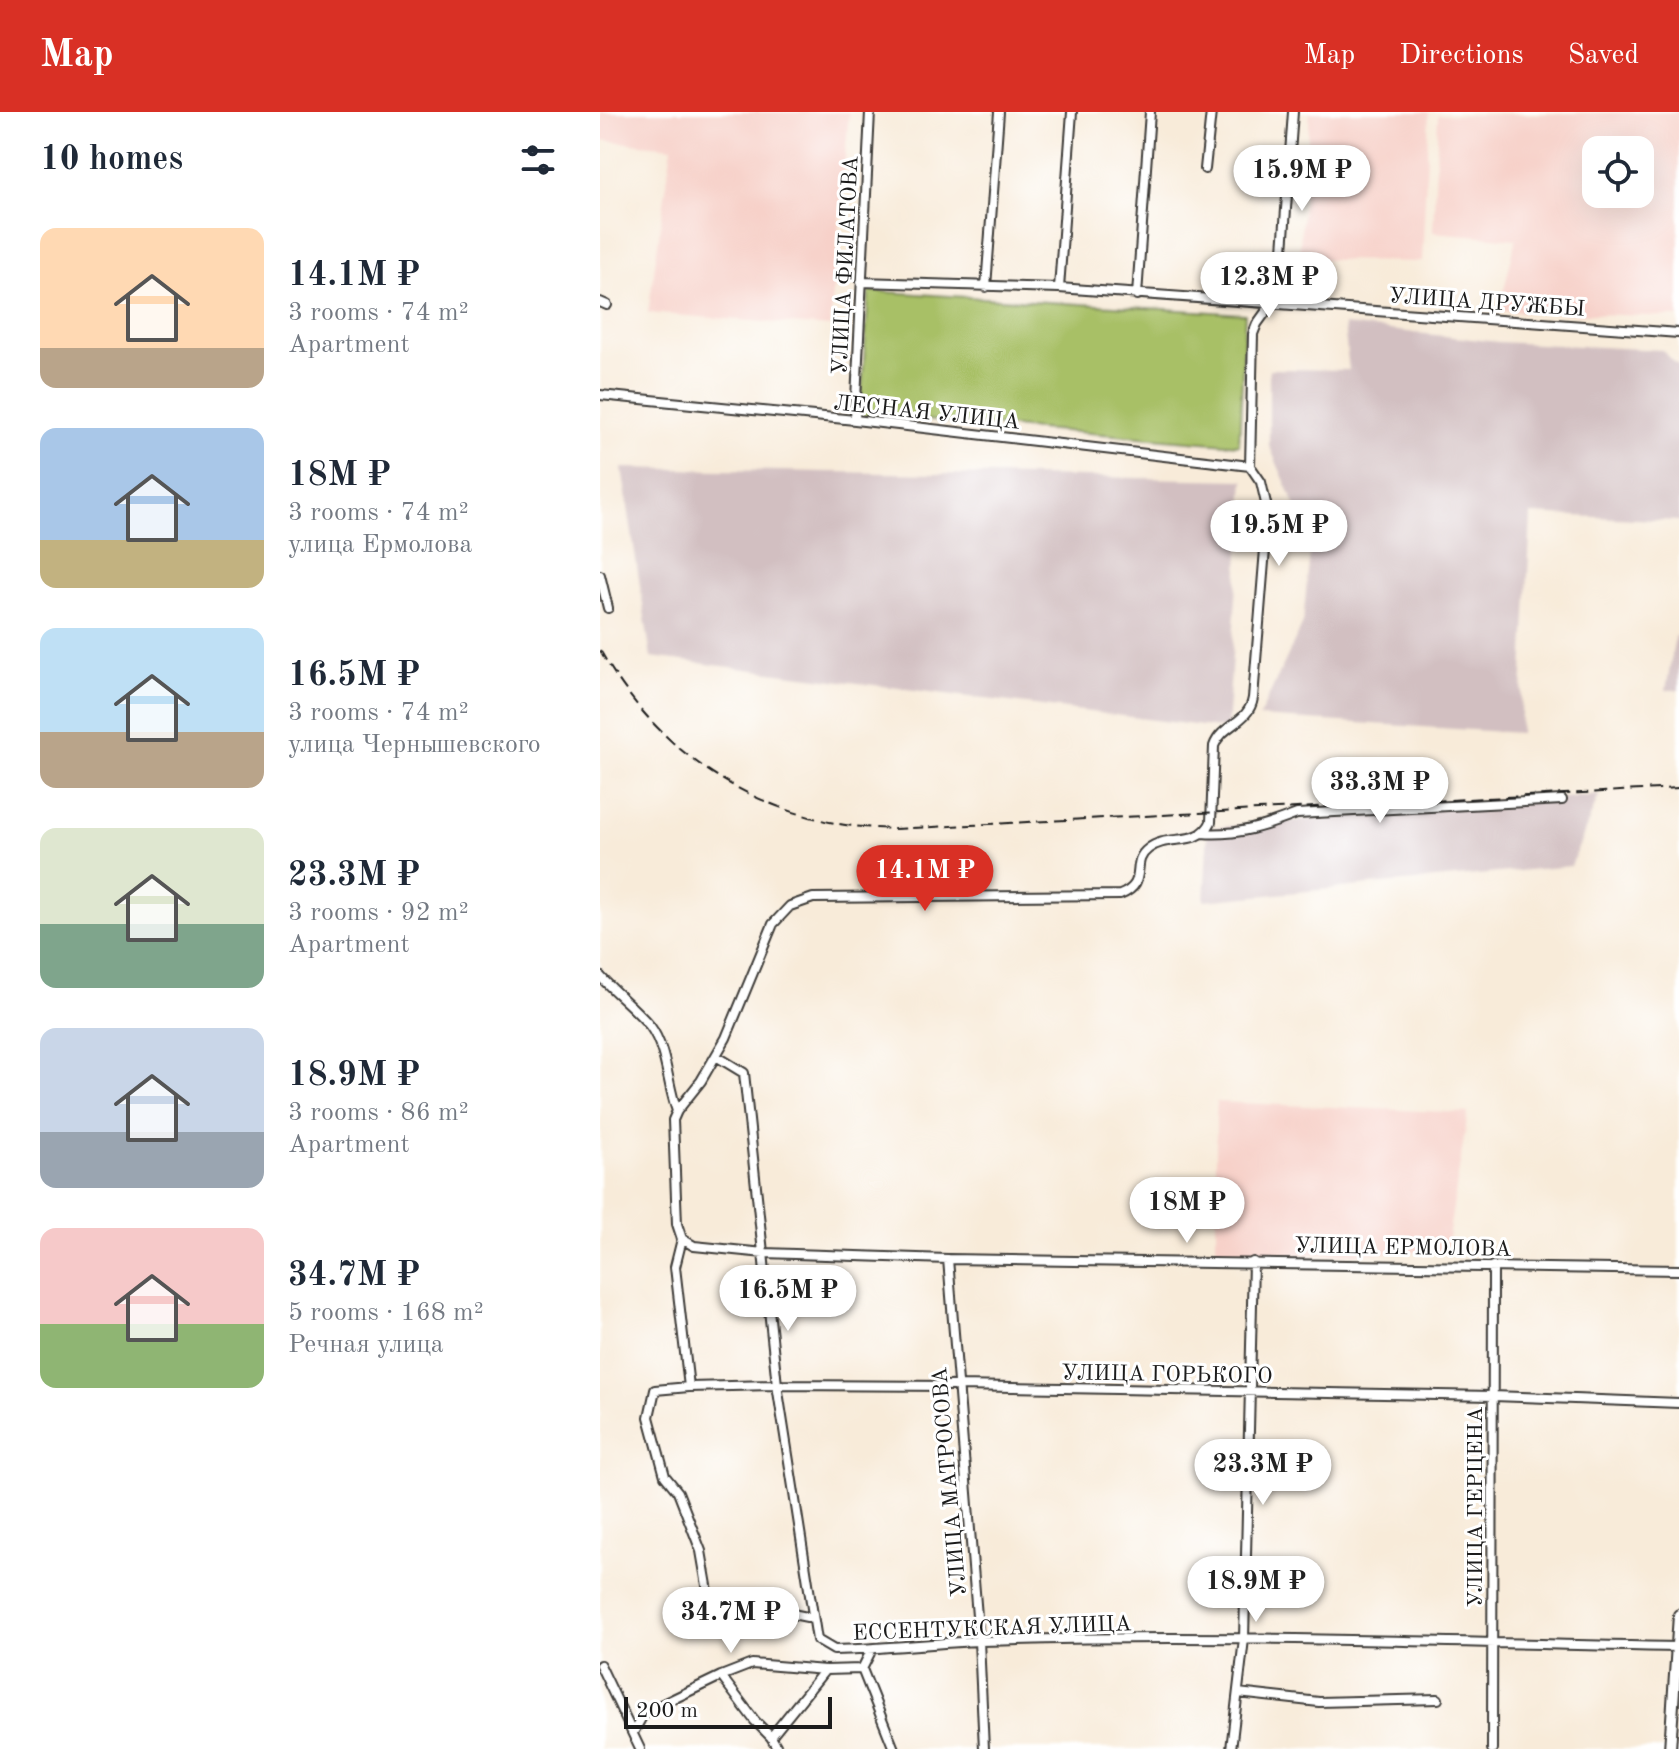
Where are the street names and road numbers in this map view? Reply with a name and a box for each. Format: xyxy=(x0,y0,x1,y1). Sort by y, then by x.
street label: УЛИЦА ФИЛАТОВА xyxy=(829,155,863,375)
street label: УЛИЦА ДРУЖБЫ xyxy=(1388,285,1586,321)
street label: ЛЕСНАЯ УЛИЦА xyxy=(832,392,1021,434)
street label: УЛИЦА ЕРМОЛОВА xyxy=(1294,1235,1512,1261)
street label: УЛИЦА ГОРЬКОГО xyxy=(1061,1362,1273,1388)
street label: УЛИЦА МАТРОСОВА xyxy=(929,1366,971,1597)
street label: УЛИЦА ГЕРЦЕНА xyxy=(1465,1406,1487,1608)
street label: ЕССЕНТУКСКАЯ УЛИЦА xyxy=(852,1613,1132,1645)

